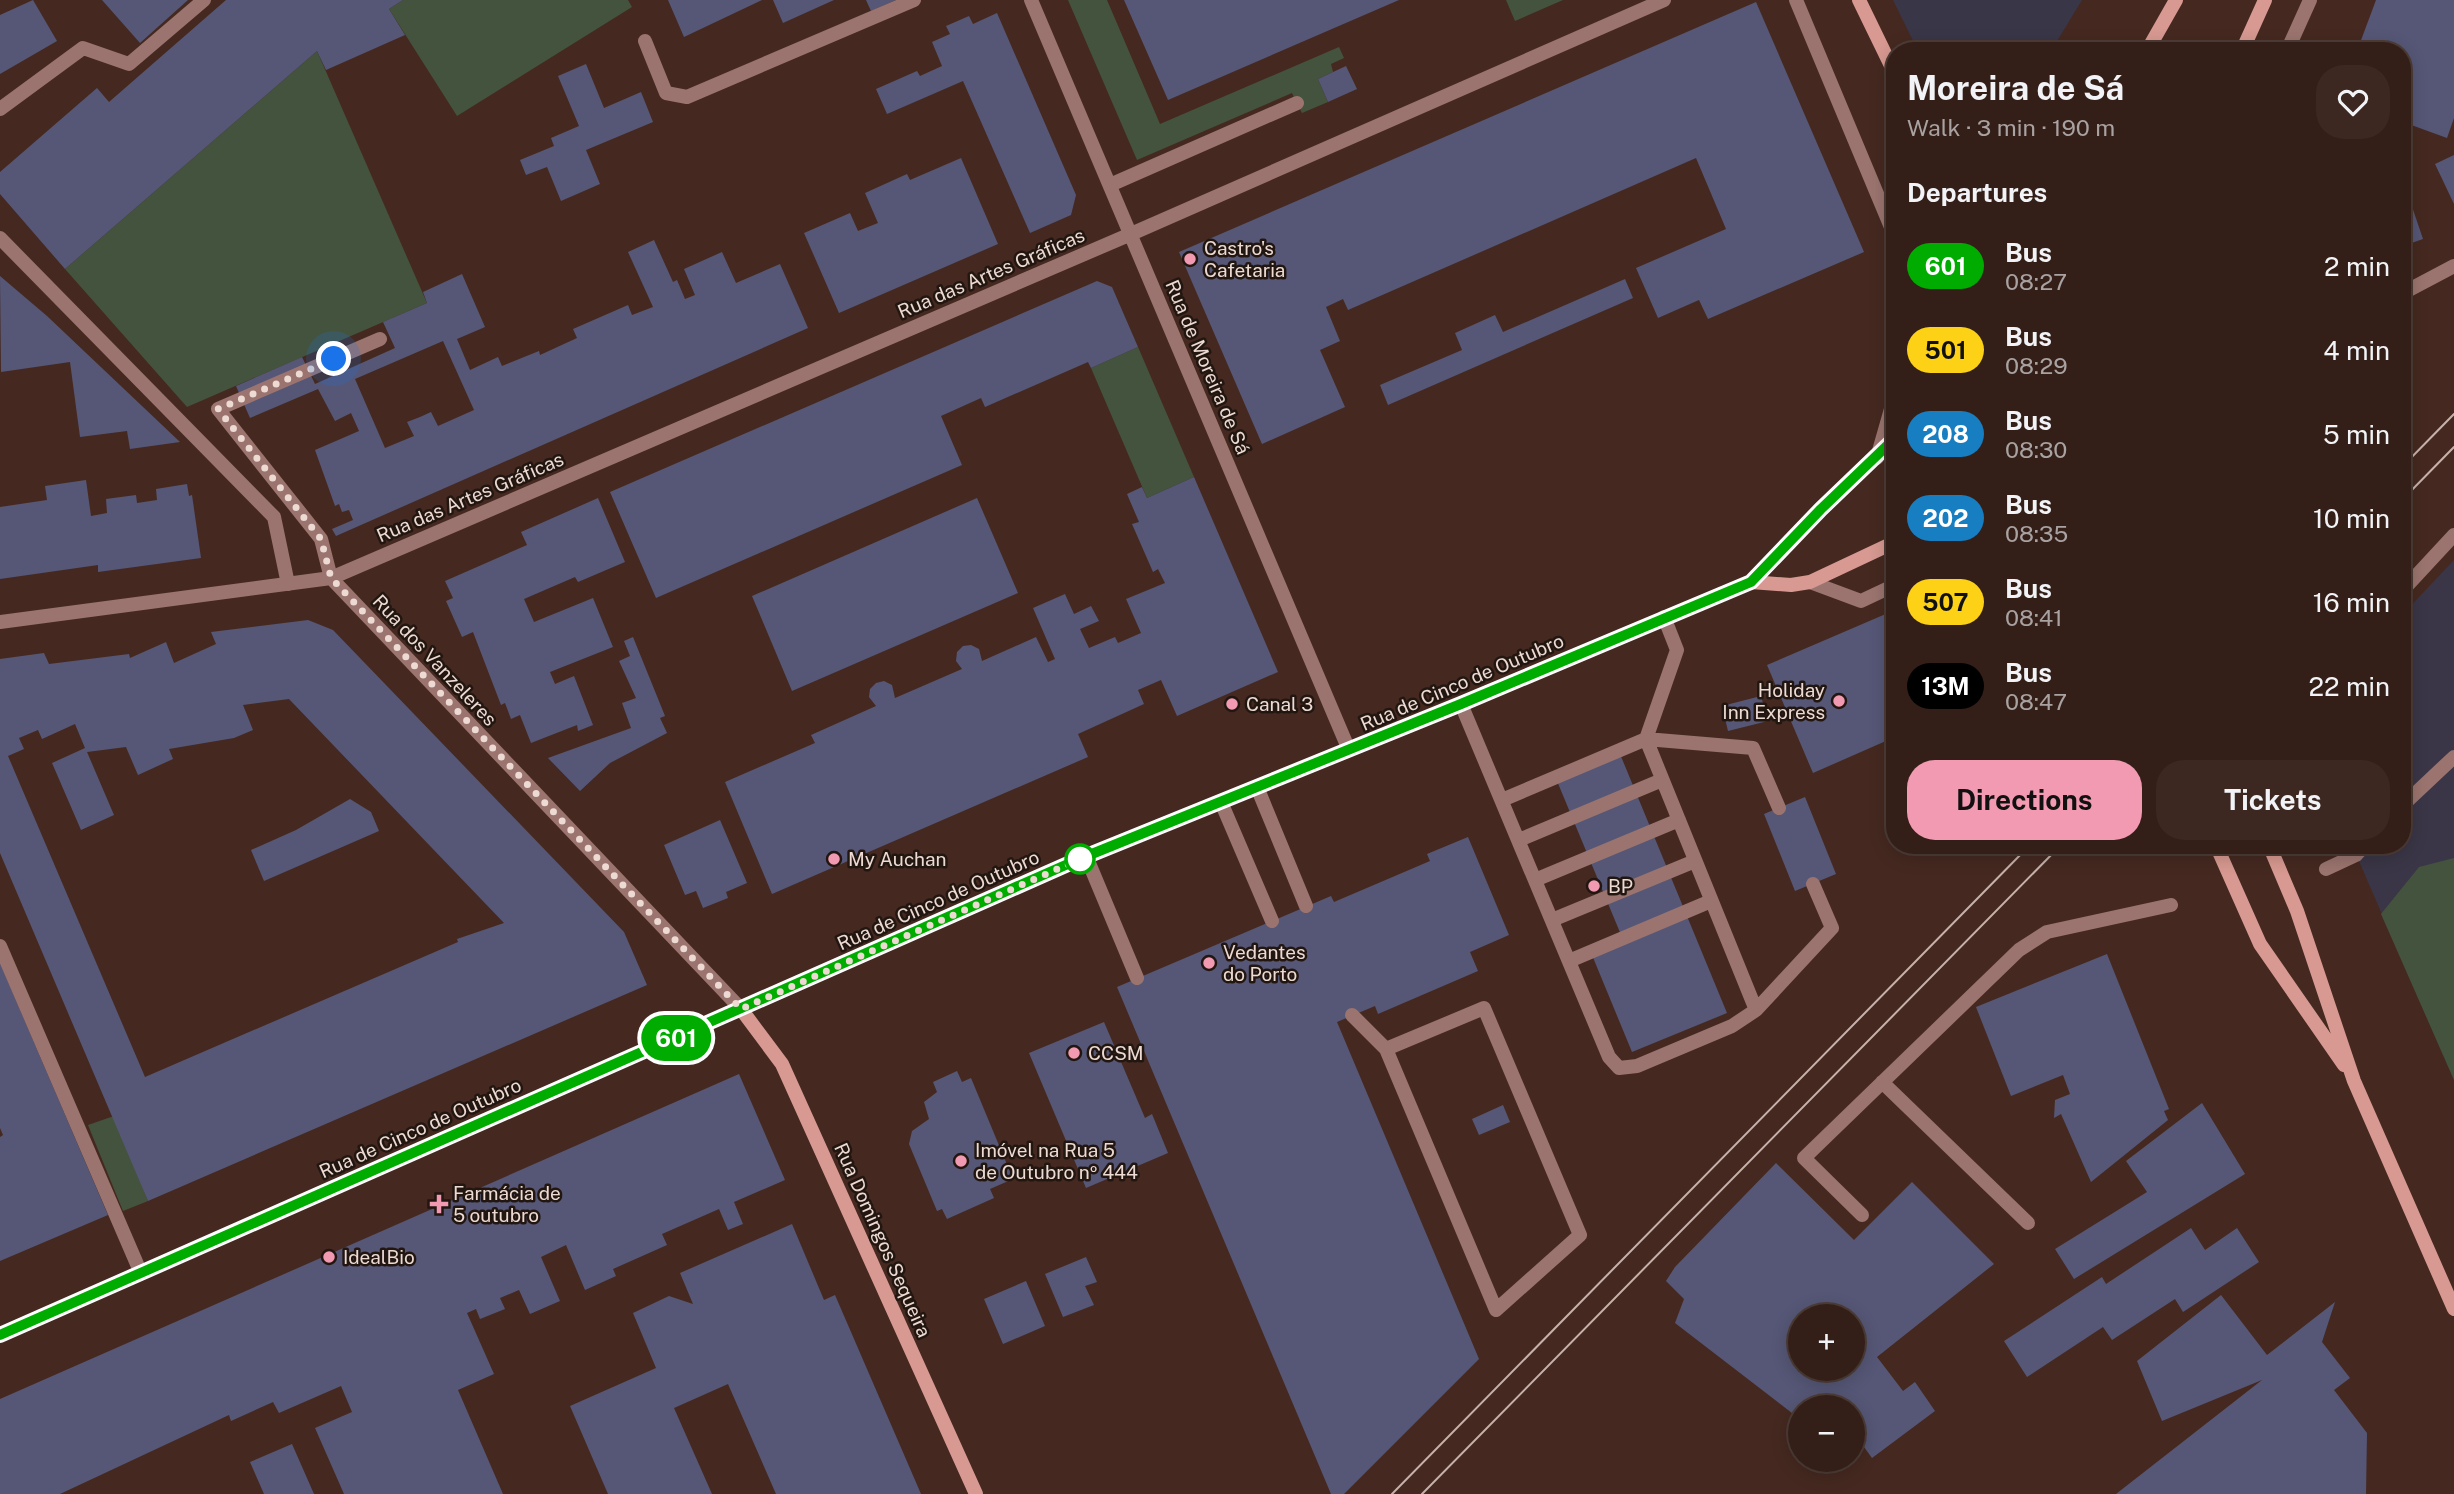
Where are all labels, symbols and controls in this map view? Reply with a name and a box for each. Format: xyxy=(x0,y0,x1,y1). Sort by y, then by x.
button: heart xyxy=(2316,65,2390,139)
text: Moreira de Sá xyxy=(1907,69,2124,107)
text: Walk · 3 min · 190 m xyxy=(1907,114,2115,141)
text: Departures xyxy=(1907,177,2047,208)
street label: Rua das Artes Gráficas xyxy=(894,224,1088,322)
place label: Castro's Cafetaria xyxy=(1204,237,1285,281)
text: Bus xyxy=(2005,237,2052,268)
marker: Castro's Cafetaria xyxy=(1182,251,1198,267)
text: 2 min xyxy=(2324,251,2390,282)
text: 601 xyxy=(1925,252,1966,280)
text: 08:27 xyxy=(2005,268,2067,295)
street label: Rua de Moreira de Sá xyxy=(1161,277,1255,457)
text: Bus xyxy=(2005,321,2052,352)
text: 4 min xyxy=(2323,335,2390,366)
text: 501 xyxy=(1925,336,1966,364)
your location xyxy=(316,341,351,376)
text: 08:29 xyxy=(2005,352,2068,379)
text: Bus xyxy=(2005,405,2052,436)
text: 5 min xyxy=(2323,419,2390,450)
text: 208 xyxy=(1922,420,1969,448)
text: 08:30 xyxy=(2005,436,2067,463)
street label: Rua das Artes Gráficas xyxy=(373,448,567,546)
text: Bus xyxy=(2005,489,2052,520)
text: 10 min xyxy=(2313,503,2390,534)
text: 202 xyxy=(1923,504,1968,532)
text: 08:35 xyxy=(2005,520,2068,547)
text: Bus xyxy=(2005,573,2052,604)
text: 16 min xyxy=(2313,587,2390,618)
text: 507 xyxy=(1922,588,1969,616)
street label: Rua dos Vanzeleres xyxy=(369,590,501,730)
text: 08:41 xyxy=(2005,604,2063,631)
street label: Rua de Cinco de Outubro xyxy=(1357,629,1567,735)
text: Bus xyxy=(2005,657,2052,688)
text: 22 min xyxy=(2309,671,2390,702)
text: 13M xyxy=(1921,672,1970,700)
place label: Holiday Inn Express xyxy=(1722,679,1825,723)
text: 08:47 xyxy=(2005,688,2067,715)
place label: Canal 3 xyxy=(1246,693,1313,715)
marker: Holiday Inn Express xyxy=(1831,693,1847,709)
marker: Canal 3 xyxy=(1224,696,1240,712)
button: Directions xyxy=(1907,760,2142,840)
button: Tickets xyxy=(2156,760,2390,840)
unlabelled marker xyxy=(1065,844,1095,874)
street label: Rua de Cinco de Outubro xyxy=(834,845,1042,955)
place label: My Auchan xyxy=(848,848,947,870)
marker: My Auchan xyxy=(826,851,842,867)
place label: BP xyxy=(1608,875,1633,897)
marker: BP xyxy=(1586,878,1602,894)
place label: Vedantes do Porto xyxy=(1223,941,1306,985)
marker: Vedantes do Porto xyxy=(1201,955,1217,971)
line badge: 601 xyxy=(636,1015,716,1061)
text: 601 xyxy=(655,1024,697,1052)
place label: CCSM xyxy=(1088,1042,1144,1064)
marker: CCSM xyxy=(1066,1045,1082,1061)
street label: Rua de Cinco de Outubro xyxy=(316,1073,524,1183)
street label: Rua Domingos Sequeira xyxy=(830,1139,936,1341)
place label: Imóvel na Rua 5 de Outubro nº 444 xyxy=(975,1139,1138,1183)
marker: Imóvel na Rua 5 de Outubro nº 444 xyxy=(953,1153,969,1169)
place label: Farmácia de 5 outubro xyxy=(453,1182,561,1226)
marker: Farmácia de 5 outubro xyxy=(431,1196,447,1212)
place label: IdealBio xyxy=(343,1246,415,1268)
marker: IdealBio xyxy=(321,1249,337,1265)
map controls xyxy=(1788,1304,1865,1472)
button: + xyxy=(1788,1304,1865,1381)
button: − xyxy=(1788,1395,1865,1472)

